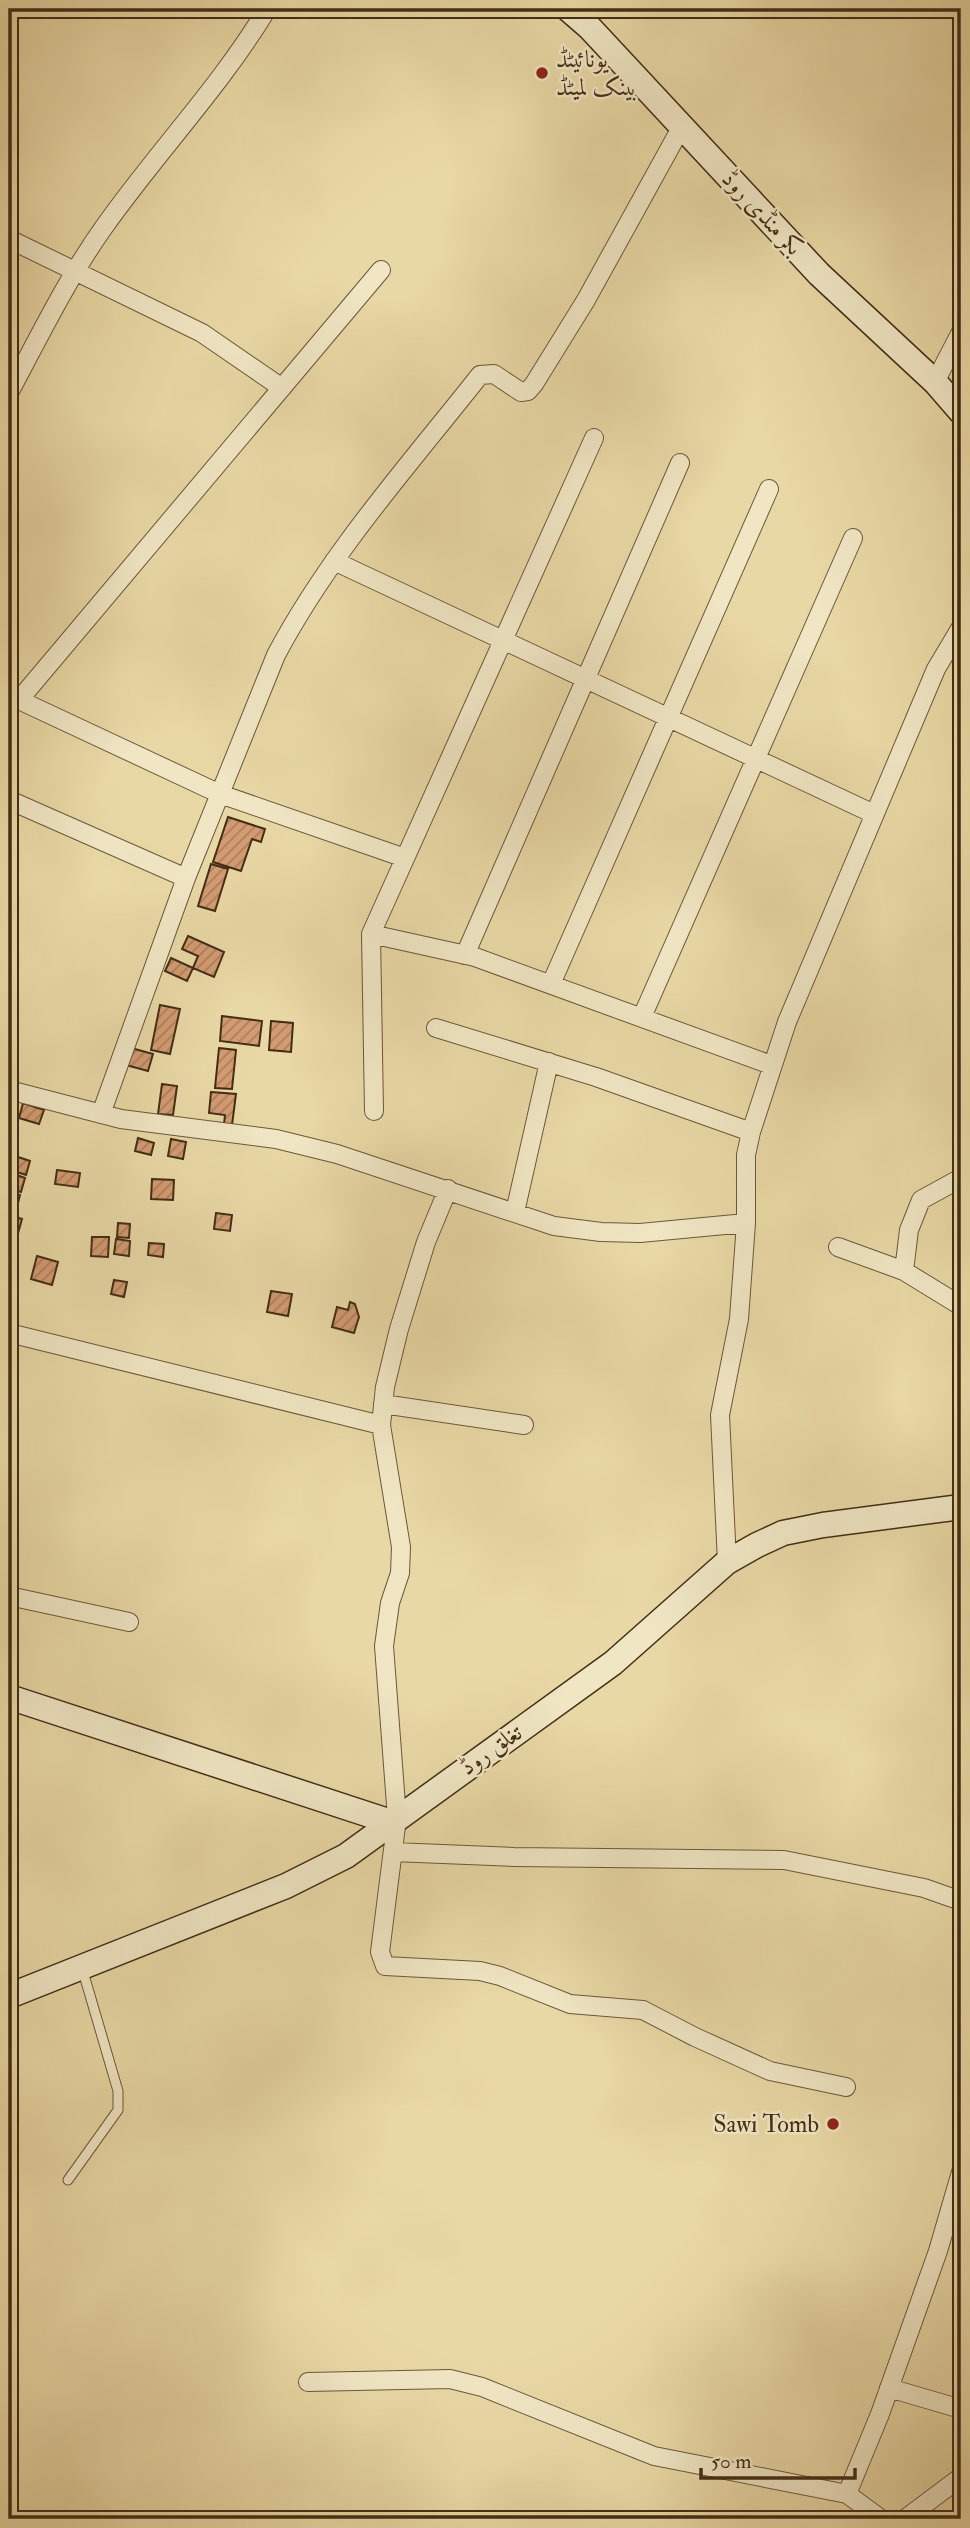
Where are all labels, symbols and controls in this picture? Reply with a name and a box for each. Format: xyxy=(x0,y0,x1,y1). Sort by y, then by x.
place label: یونائیٹڈ بینک لمیٹڈ xyxy=(556,44,637,103)
marker: یونائیٹڈ بینک لمیٹڈ xyxy=(534,65,550,81)
street label: بکر منڈی روڈ xyxy=(715,164,809,262)
street label: تغلق روڈ xyxy=(454,1717,529,1783)
place label: Sawi Tomb xyxy=(713,2109,819,2140)
marker: Sawi Tomb xyxy=(825,2116,841,2132)
scale bar xyxy=(701,2437,855,2481)
text: 50 m xyxy=(711,2448,752,2475)

